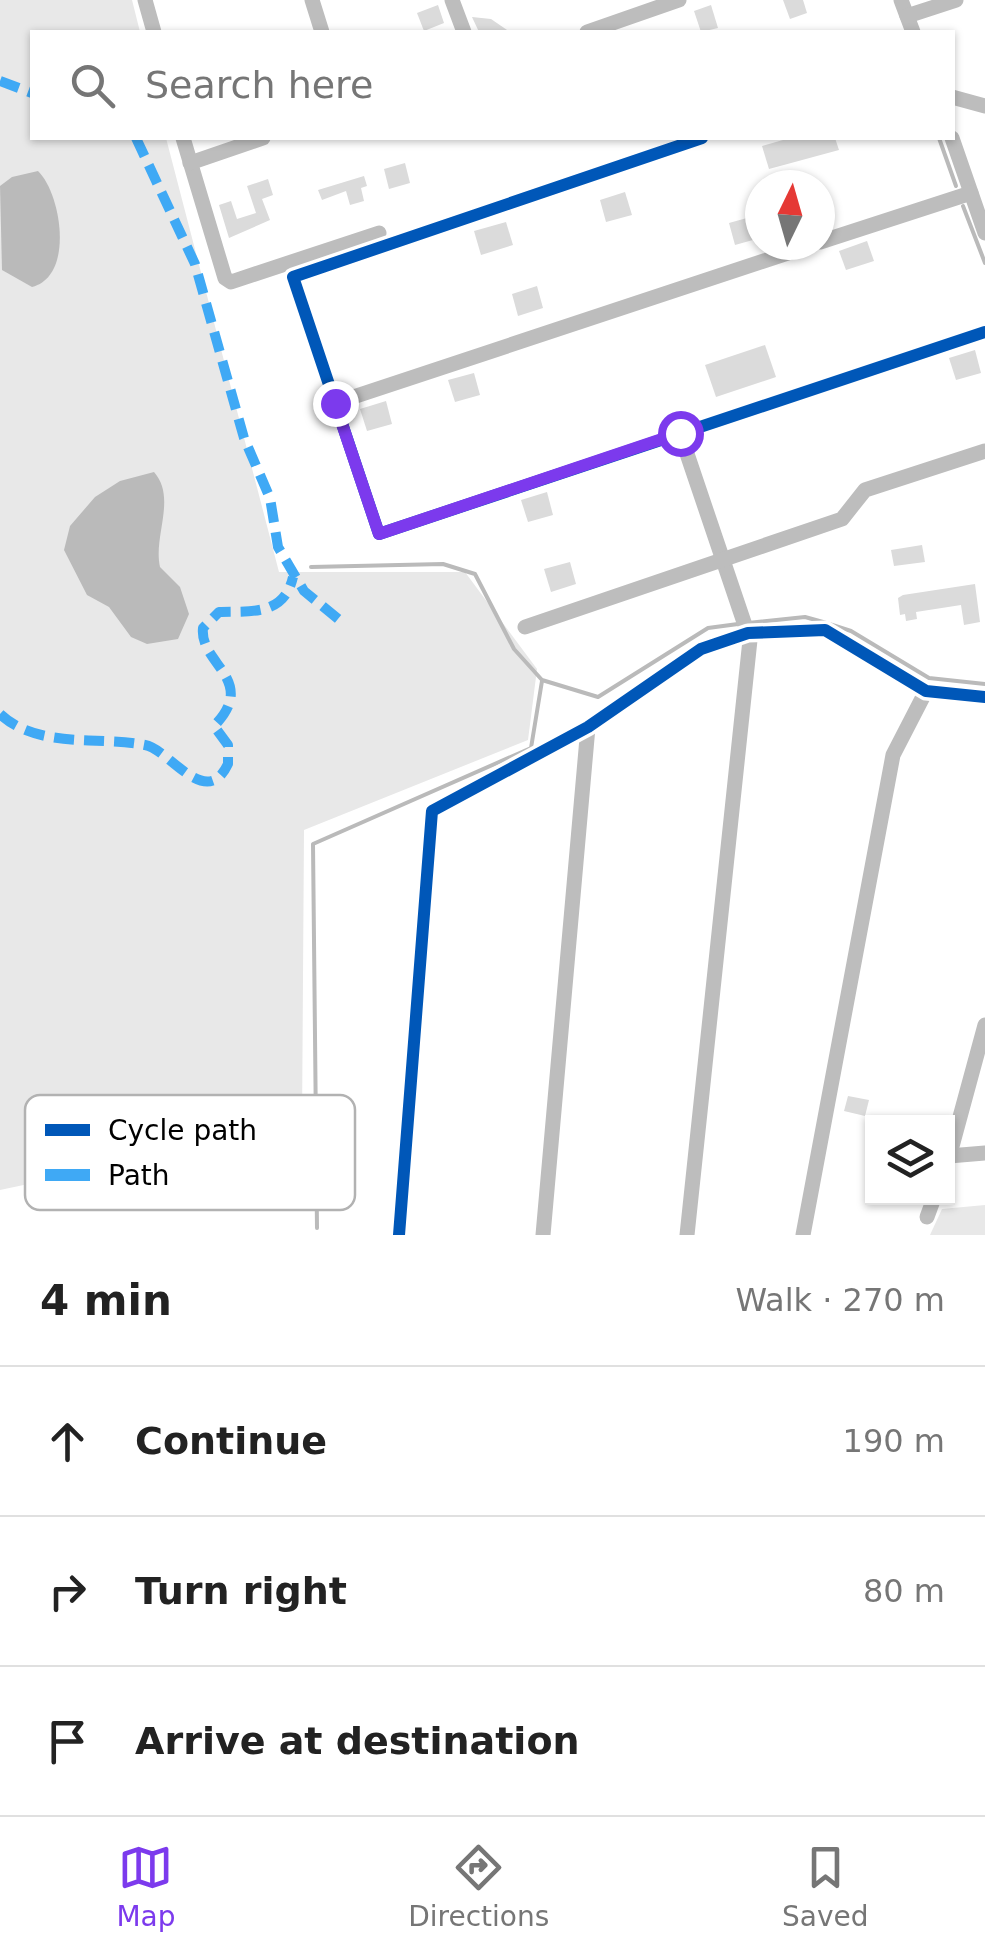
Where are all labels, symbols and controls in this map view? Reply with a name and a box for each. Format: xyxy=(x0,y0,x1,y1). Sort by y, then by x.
search box xyxy=(30,30,955,140)
icon: search xyxy=(65,58,120,113)
text: Search here xyxy=(145,63,373,107)
north arrow xyxy=(745,170,835,260)
route end xyxy=(313,381,359,427)
route start xyxy=(658,411,704,457)
legend xyxy=(25,1095,355,1210)
text: Cycle path xyxy=(108,1114,257,1147)
map controls xyxy=(865,1115,955,1205)
button: layers xyxy=(865,1115,955,1205)
text: Path xyxy=(108,1159,170,1192)
text: 4 min xyxy=(40,1276,172,1325)
text: Walk · 270 m xyxy=(735,1281,945,1319)
icon: ahead xyxy=(40,1414,95,1469)
text: Continue xyxy=(135,1419,327,1463)
text: 190 m xyxy=(843,1422,945,1460)
icon: right xyxy=(40,1564,95,1619)
text: Turn right xyxy=(135,1569,347,1613)
text: 80 m xyxy=(863,1572,945,1610)
icon: arrive xyxy=(40,1714,95,1769)
text: Arrive at destination xyxy=(135,1719,580,1763)
tab: Map xyxy=(116,1840,175,1933)
tab: Directions xyxy=(408,1840,549,1933)
tab: Saved xyxy=(782,1840,869,1933)

